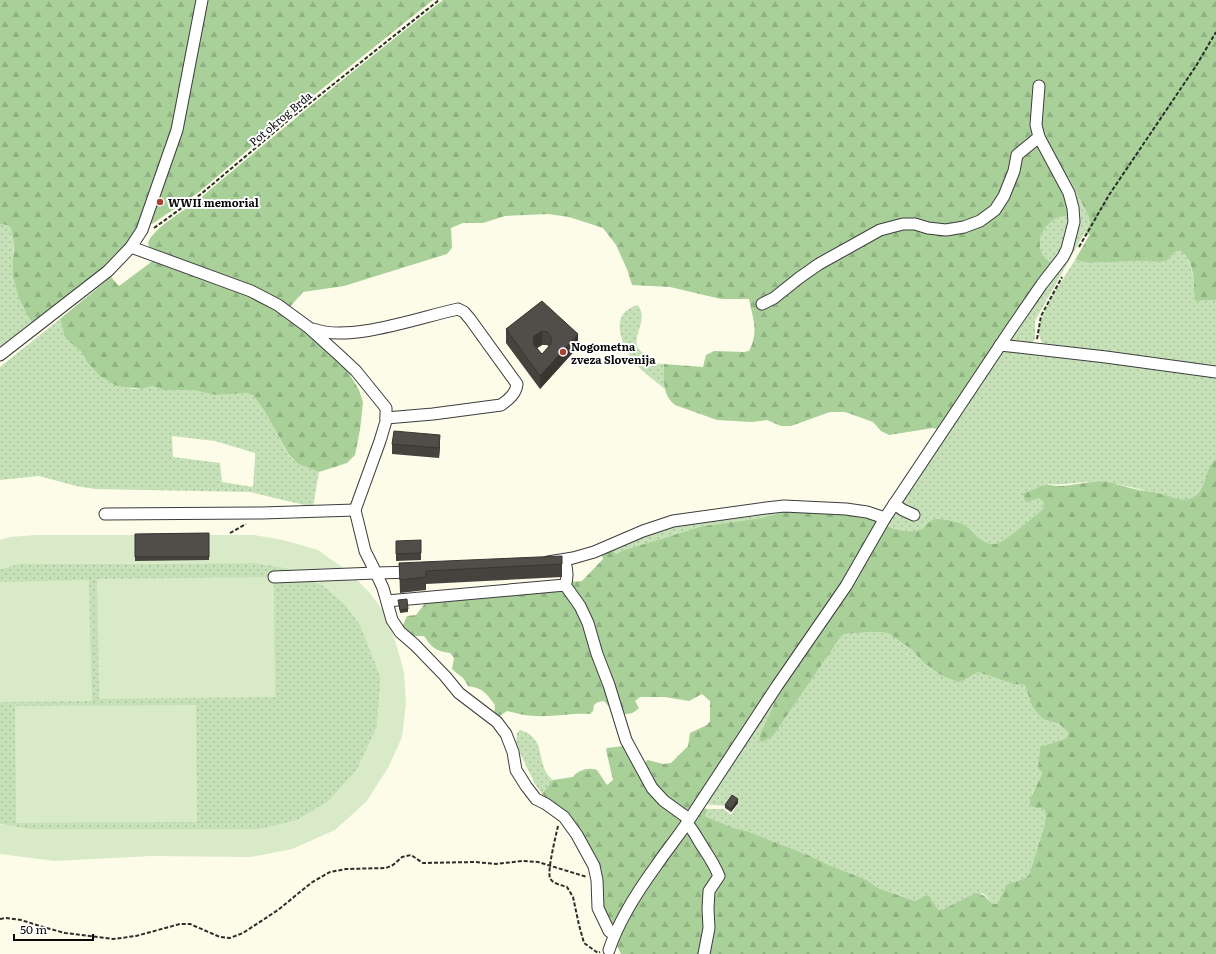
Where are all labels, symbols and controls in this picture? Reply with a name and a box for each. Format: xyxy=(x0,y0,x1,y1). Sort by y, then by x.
street label: Pot okrog Brda xyxy=(245,87,315,149)
place label: WWII memorial xyxy=(168,194,259,210)
marker: WWII memorial xyxy=(155,197,165,207)
place label: Nogometna zveza Slovenija xyxy=(571,338,656,367)
marker: Nogometna zveza Slovenija xyxy=(558,347,568,357)
scale bar xyxy=(14,916,93,942)
text: 50 m xyxy=(20,920,47,938)

